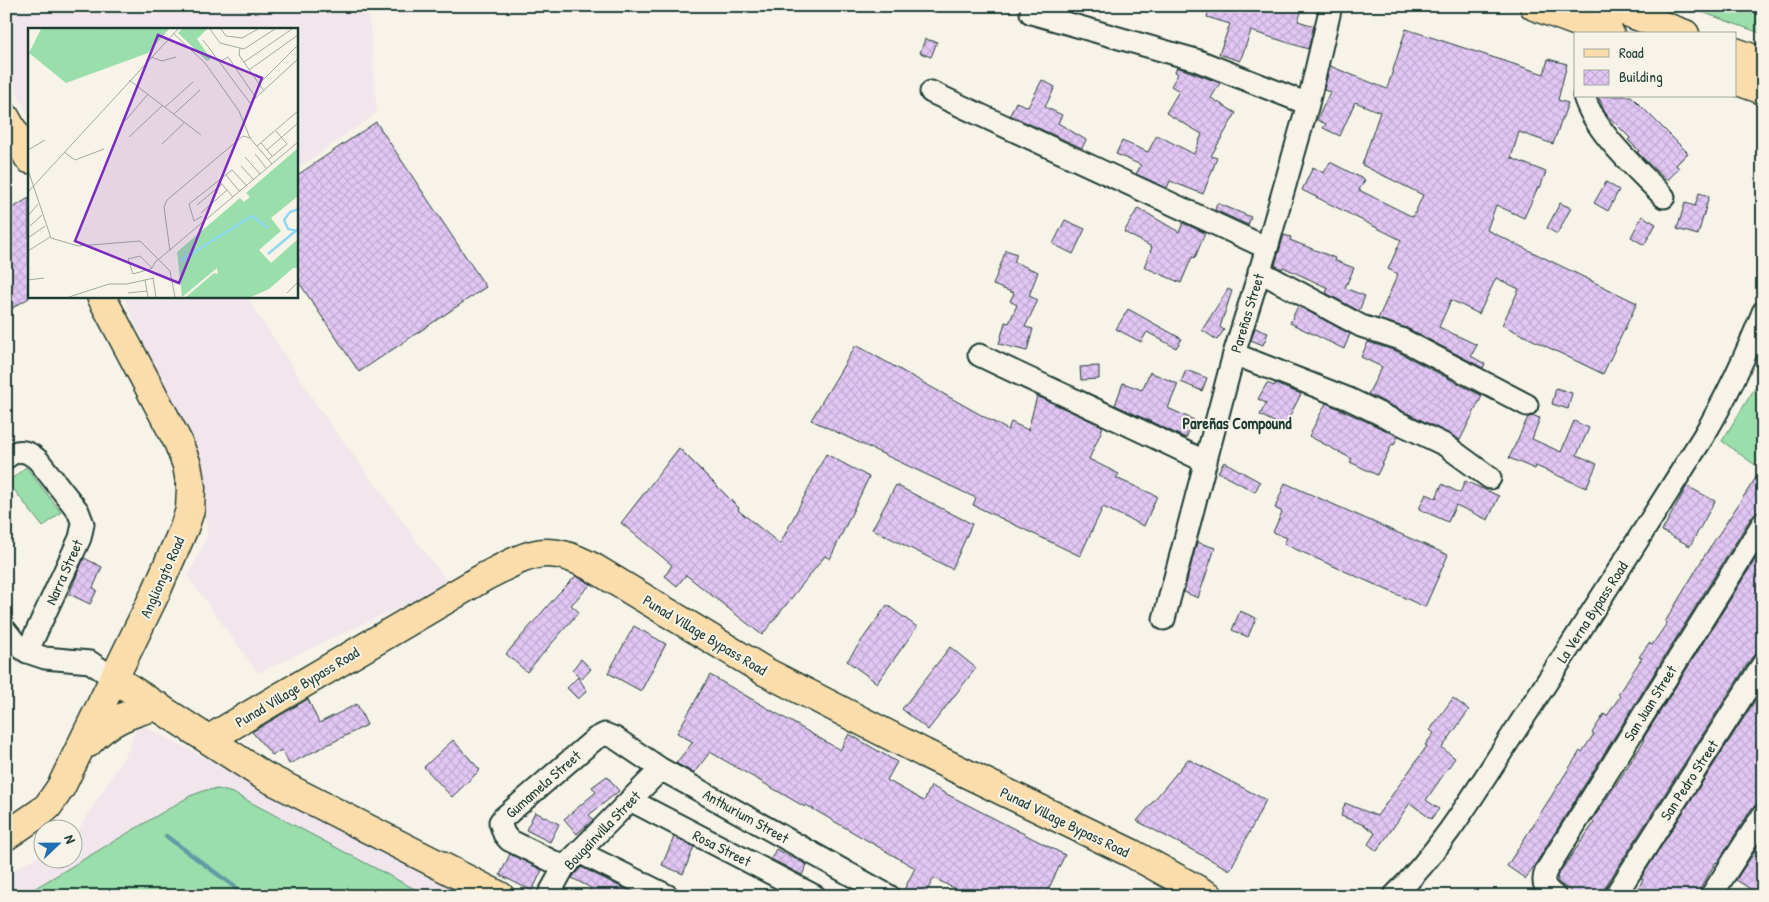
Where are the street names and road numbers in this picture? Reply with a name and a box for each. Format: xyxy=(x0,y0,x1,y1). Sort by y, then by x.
street label: Pareñas Street xyxy=(1225,270,1269,355)
street label: Angliongto Road xyxy=(135,533,189,621)
street label: Narra Street xyxy=(40,535,88,608)
street label: La Verna Bypass Road xyxy=(1551,557,1633,667)
street label: Punad Village Bypass Road xyxy=(639,590,771,680)
street label: Punad Village Bypass Road xyxy=(231,642,363,732)
street label: San Juan Street xyxy=(1618,660,1682,745)
street label: San Pedro Street xyxy=(1655,735,1723,824)
street label: Gumamela Street xyxy=(501,745,586,823)
street label: Punad Village Bypass Road xyxy=(997,782,1133,862)
street label: Anthurium Street xyxy=(699,784,793,849)
street label: Bougainvilla Street xyxy=(559,785,646,874)
street label: Rosa Street xyxy=(689,824,756,872)

